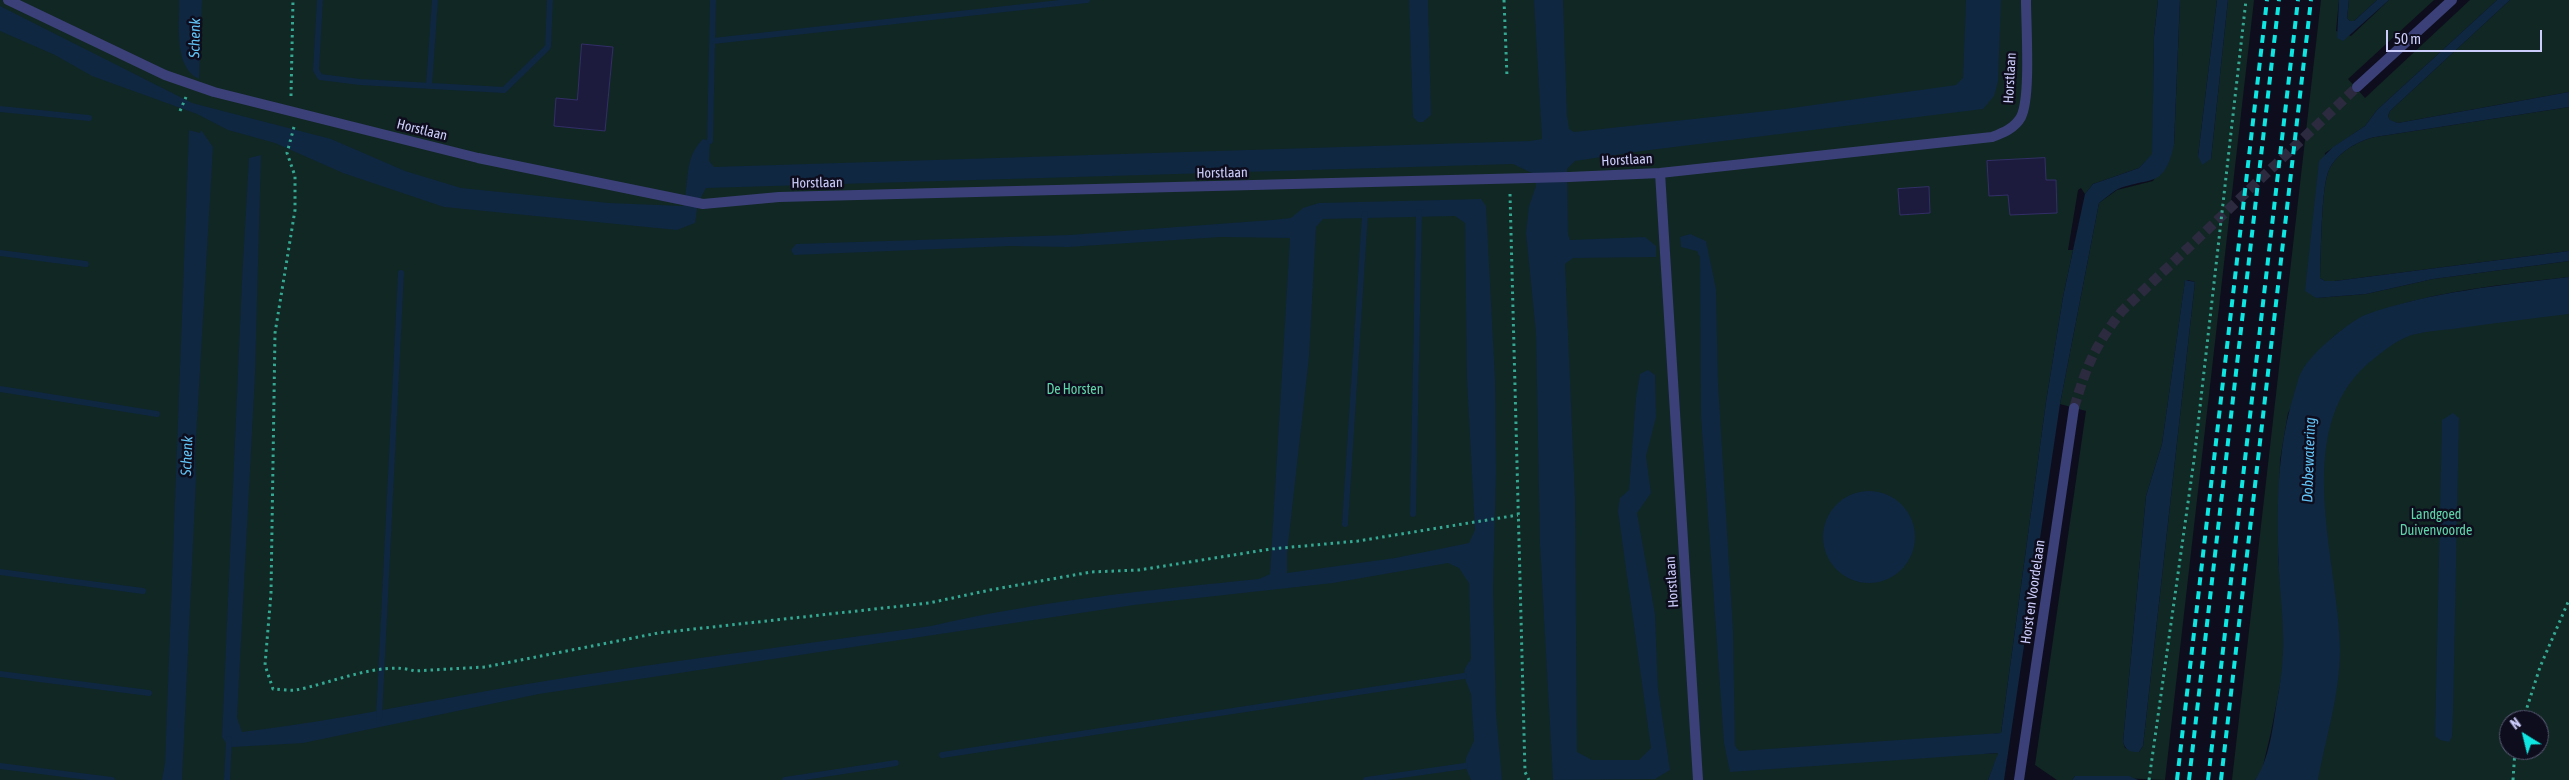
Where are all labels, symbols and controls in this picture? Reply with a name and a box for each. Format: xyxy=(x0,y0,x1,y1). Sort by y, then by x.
water label: Schenk xyxy=(186,18,204,58)
scale bar xyxy=(2389,20,2545,52)
text: 50 m xyxy=(2394,30,2421,47)
street label: Horstlaan xyxy=(2000,52,2020,104)
street label: Horstlaan xyxy=(395,116,449,144)
street label: Horstlaan xyxy=(1601,150,1653,170)
street label: Horstlaan xyxy=(1196,164,1248,182)
street label: Horstlaan xyxy=(791,174,843,192)
park label: De Horsten xyxy=(1047,382,1103,398)
water label: Dobbewatering xyxy=(2299,417,2319,503)
water label: Schenk xyxy=(177,436,197,476)
park label: Landgoed Duivenvoorde xyxy=(2400,507,2472,540)
street label: Horst en Voordelaan xyxy=(2017,539,2049,645)
street label: Horstlaan xyxy=(1662,556,1682,608)
north arrow xyxy=(2499,710,2549,760)
text: N xyxy=(2508,715,2524,733)

